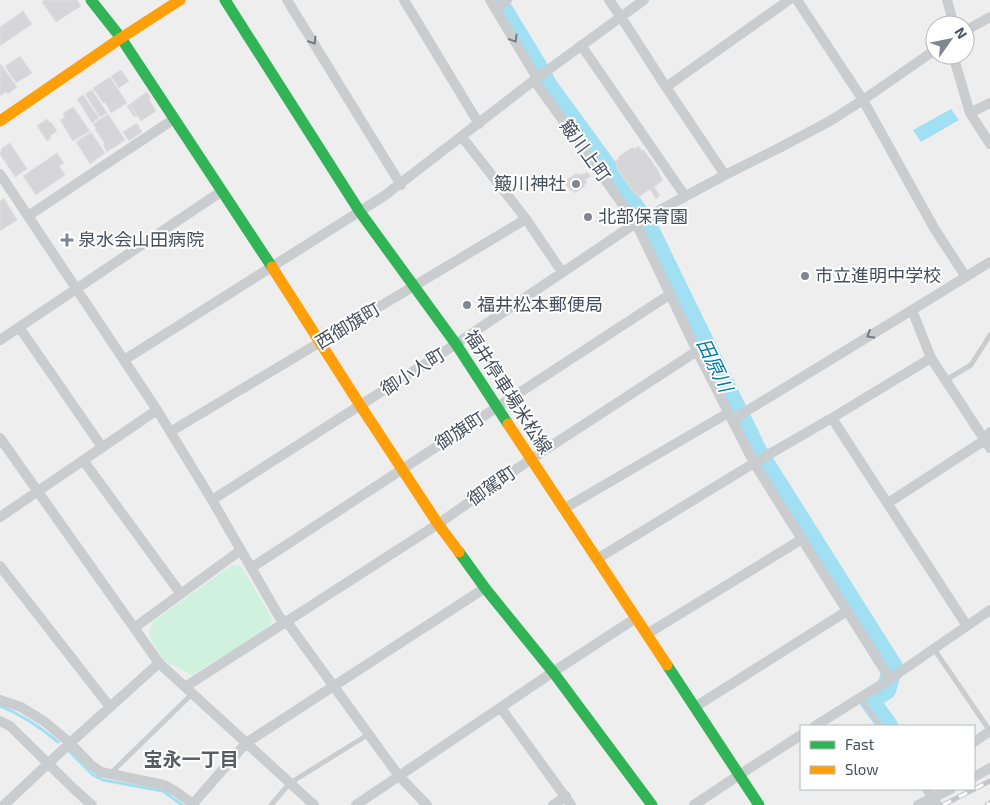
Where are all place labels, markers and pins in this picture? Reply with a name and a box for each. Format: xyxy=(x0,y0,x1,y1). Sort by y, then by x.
place label: 簸川神社 xyxy=(494,172,566,194)
marker: 簸川神社 xyxy=(570,178,582,190)
place label: 北部保育園 xyxy=(598,205,688,227)
marker: 北部保育園 xyxy=(582,211,594,223)
place label: 泉水会山田病院 xyxy=(78,228,204,250)
marker: 泉水会山田病院 xyxy=(60,233,74,247)
place label: 市立進明中学校 xyxy=(815,264,941,286)
marker: 市立進明中学校 xyxy=(799,270,811,282)
place label: 福井松本郵便局 xyxy=(477,293,603,315)
marker: 福井松本郵便局 xyxy=(461,299,473,311)

